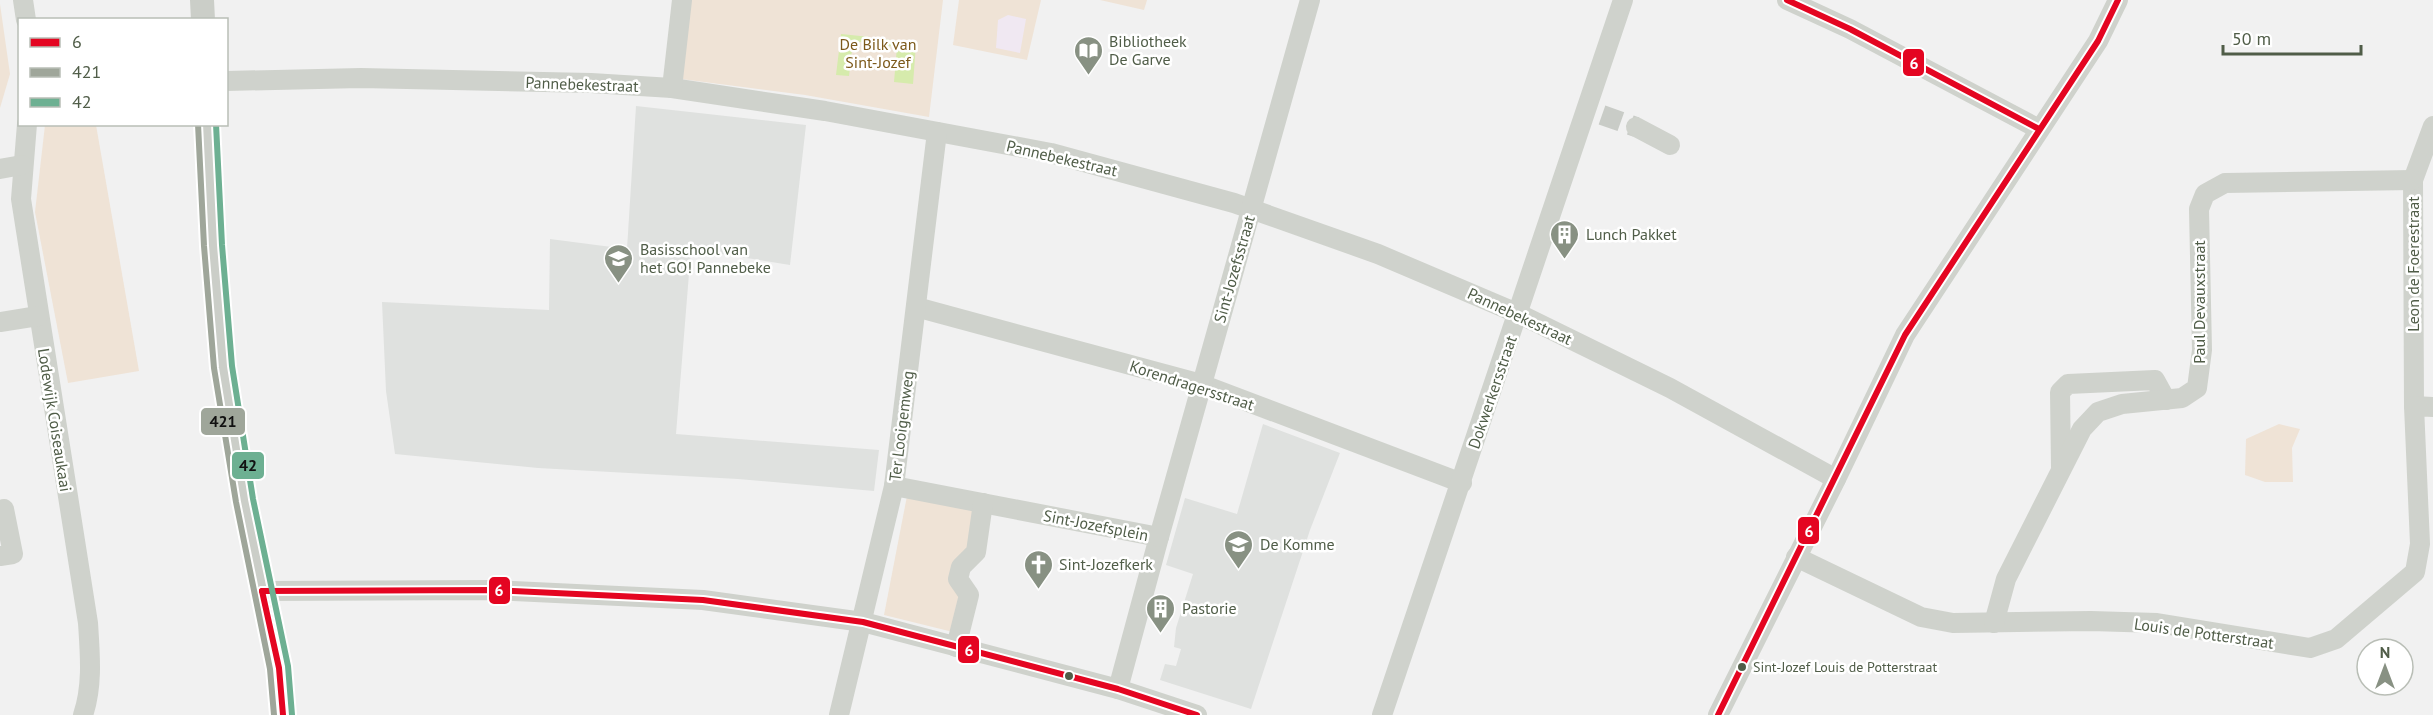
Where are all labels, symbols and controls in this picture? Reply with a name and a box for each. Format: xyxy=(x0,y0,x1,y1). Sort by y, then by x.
legend xyxy=(18,18,228,126)
scale bar xyxy=(2223,18,2361,56)
text: 50 m xyxy=(2232,27,2271,50)
text: 6 xyxy=(72,30,82,53)
place label: Bibliotheek De Garve xyxy=(1109,31,1187,69)
park label: De Bilk van Sint-Jozef xyxy=(840,34,916,72)
library icon: Bibliotheek De Garve xyxy=(1072,34,1104,76)
line badge: 6 xyxy=(1902,48,1925,77)
text: 6 xyxy=(1909,53,1919,73)
text: 421 xyxy=(72,60,101,83)
street label: Pannebekestraat xyxy=(525,72,639,96)
text: 42 xyxy=(72,90,92,113)
street label: Pannebekestraat xyxy=(1005,136,1120,181)
street label: Leon de Foerestraat xyxy=(2403,196,2423,332)
street label: Sint-Jozefsstraat xyxy=(1209,212,1259,325)
building icon: Lunch Pakket xyxy=(1549,218,1581,260)
place label: Lunch Pakket xyxy=(1586,224,1677,244)
place label: Basisschool van het GO! Pannebeke xyxy=(640,239,771,277)
street label: Paul Devauxstraat xyxy=(2189,240,2209,364)
school or university icon: Basisschool van het GO! Pannebeke xyxy=(603,242,635,284)
street label: Pannebekestraat xyxy=(1464,283,1576,349)
street label: Dokwerkersstraat xyxy=(1463,332,1521,451)
street label: Lodewijk Coiseaukaai xyxy=(34,347,76,493)
street label: Korendragersstraat xyxy=(1127,355,1257,415)
street label: Ter Looigemweg xyxy=(884,370,918,482)
line badge: 421 xyxy=(200,407,246,436)
text: 421 xyxy=(209,411,237,431)
line badge: 42 xyxy=(231,451,265,480)
text: 42 xyxy=(239,455,257,475)
street label: Sint-Jozefsplein xyxy=(1042,505,1150,545)
line badge: 6 xyxy=(1797,516,1820,545)
text: 6 xyxy=(1804,521,1814,541)
school or university icon: De Komme xyxy=(1223,528,1255,570)
place label: De Komme xyxy=(1260,534,1335,554)
church icon: Sint-Jozefkerk xyxy=(1022,548,1054,590)
place label: Sint-Jozefkerk xyxy=(1059,554,1153,574)
line badge: 6 xyxy=(488,576,511,605)
text: 6 xyxy=(494,580,504,600)
building icon: Pastorie xyxy=(1145,592,1177,634)
place label: Pastorie xyxy=(1182,598,1237,618)
street label: Louis de Potterstraat xyxy=(2133,613,2276,653)
line badge: 6 xyxy=(957,635,980,664)
north arrow xyxy=(2355,637,2415,697)
text: 6 xyxy=(964,640,974,660)
text: N xyxy=(2380,642,2390,662)
place label: Sint-Jozef Louis de Potterstraat xyxy=(1753,658,1937,676)
marker: Sint-Jozef Louis de Potterstraat xyxy=(1736,661,1748,673)
unlabelled marker xyxy=(1063,670,1075,682)

